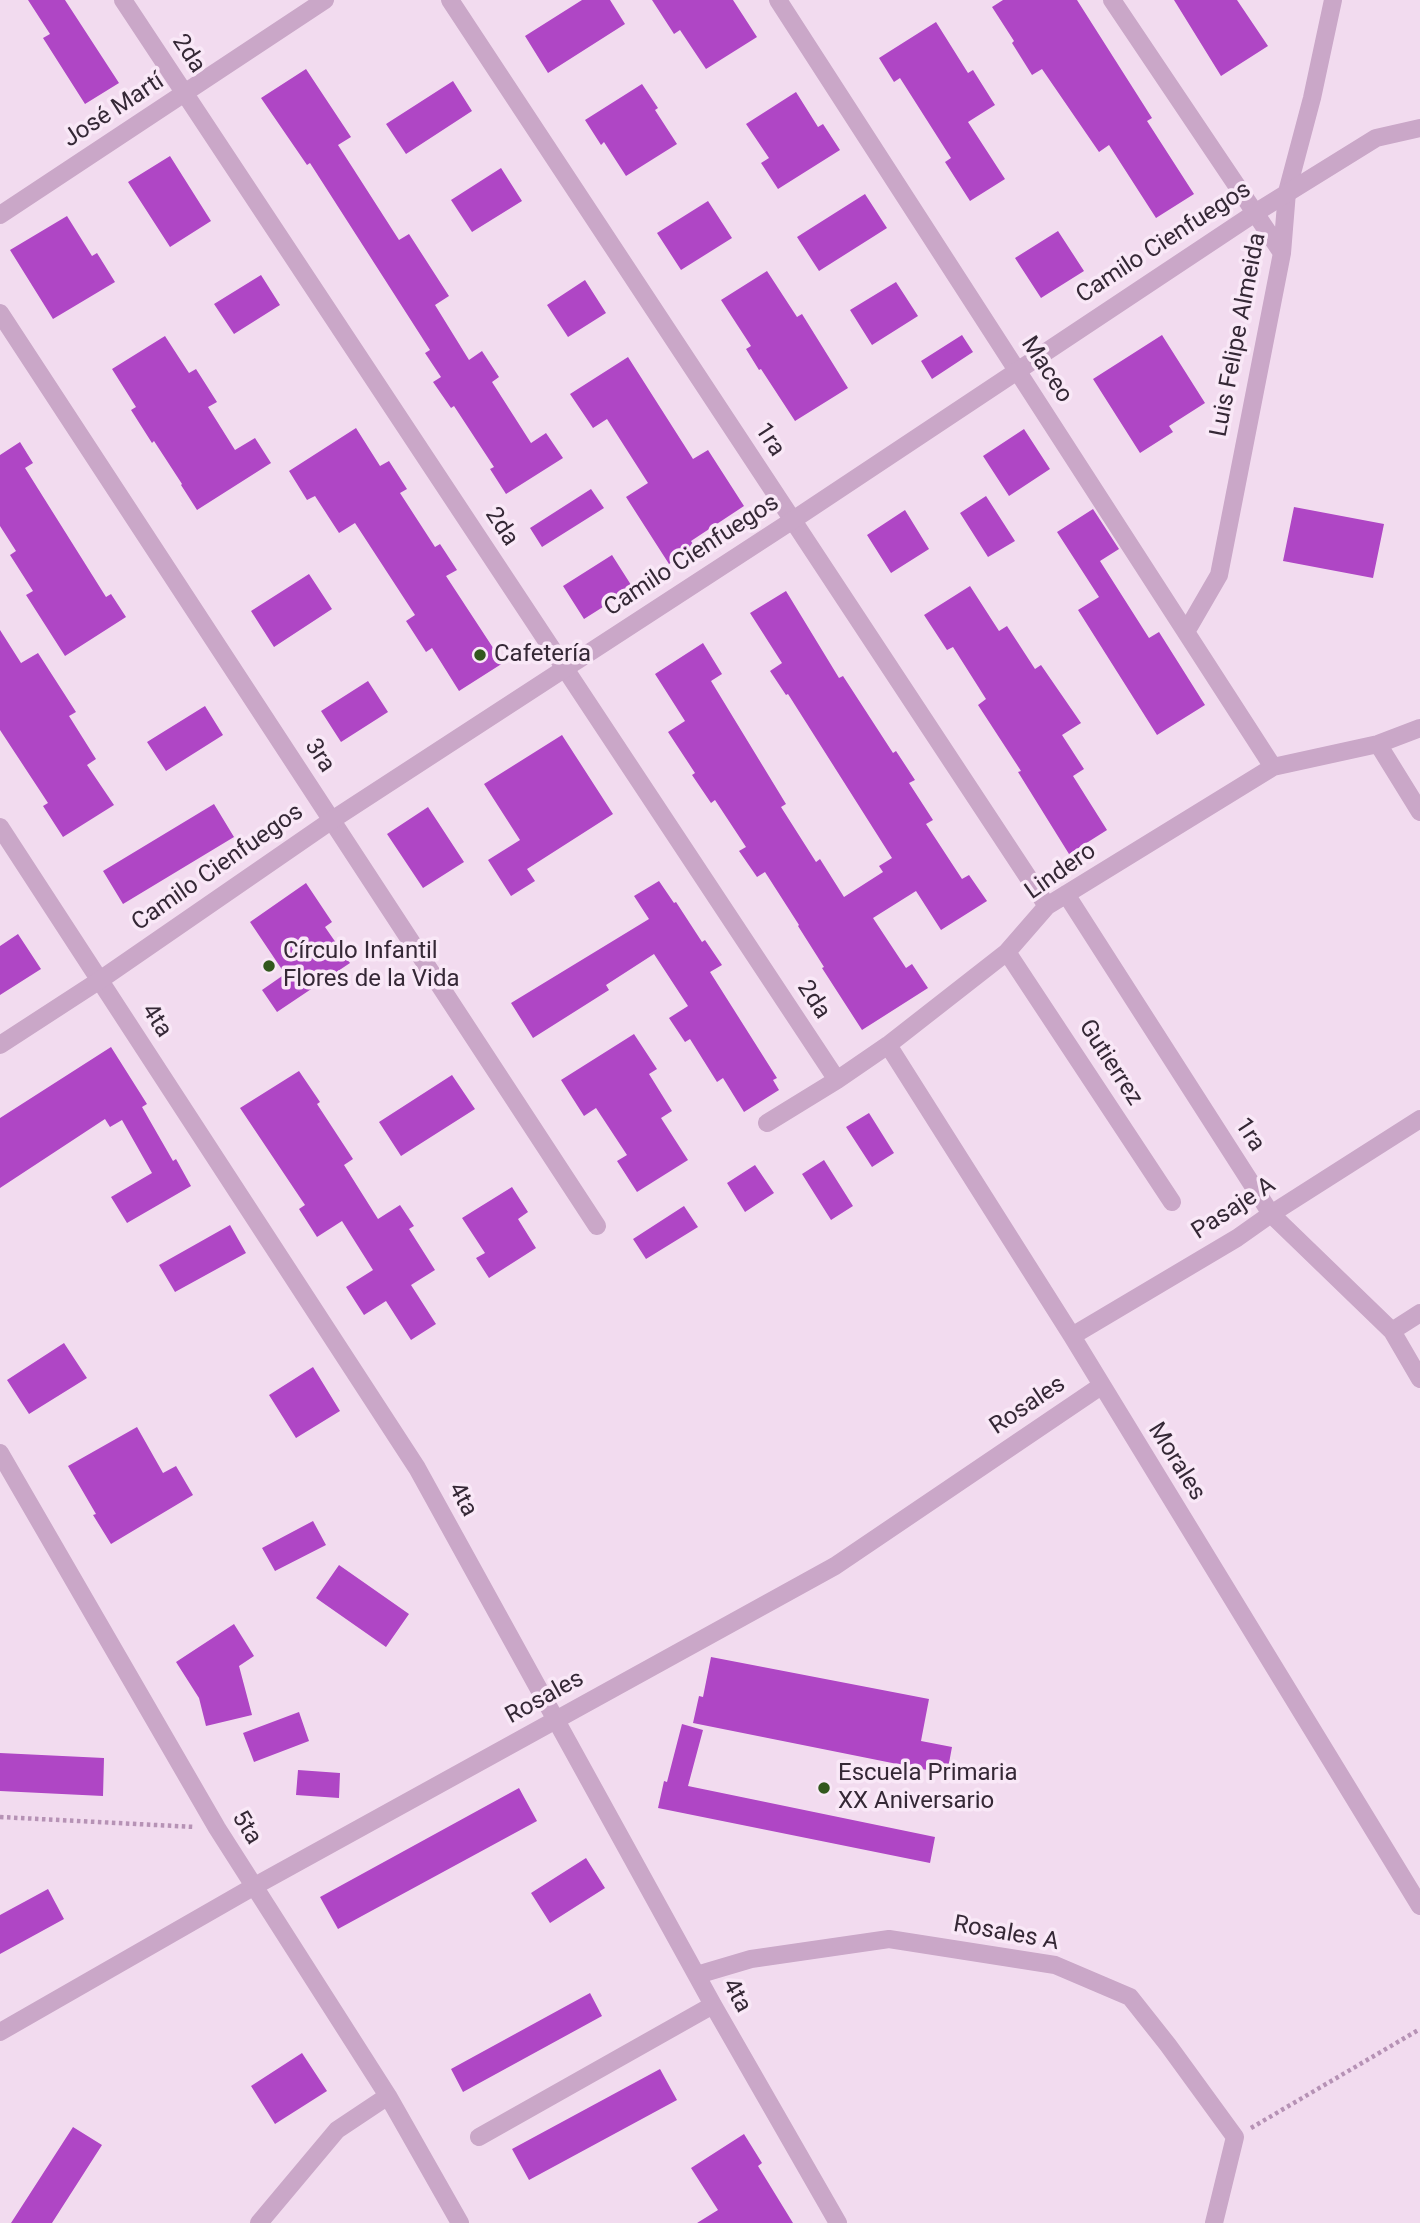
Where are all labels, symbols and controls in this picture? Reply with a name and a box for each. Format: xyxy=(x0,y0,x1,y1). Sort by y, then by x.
street label: 2da xyxy=(165,29,211,79)
street label: José Martí xyxy=(58,68,170,154)
street label: Camilo Cienfuegos xyxy=(1071,176,1257,310)
street label: Luis Felipe Almeida xyxy=(1205,231,1273,439)
street label: Maceo xyxy=(1014,332,1078,408)
street label: 1ra xyxy=(748,418,790,462)
street label: Camilo Cienfuegos xyxy=(599,489,785,623)
street label: 2da xyxy=(478,502,524,552)
place label: Cafetería xyxy=(494,641,591,669)
marker: Cafetería xyxy=(472,647,488,663)
street label: 3ra xyxy=(298,734,340,778)
street label: Camilo Cienfuegos xyxy=(127,798,309,938)
street label: Lindero xyxy=(1020,837,1102,907)
place label: Círculo Infantil Flores de la Vida xyxy=(283,938,460,994)
marker: Círculo Infantil Flores de la Vida xyxy=(261,958,277,974)
street label: 2da xyxy=(790,975,836,1025)
street label: 4ta xyxy=(135,999,177,1043)
street label: Gutierrez xyxy=(1072,1015,1148,1111)
street label: 1ra xyxy=(1228,1113,1270,1157)
street label: Pasaje A xyxy=(1187,1171,1281,1247)
street label: Rosales xyxy=(985,1370,1071,1442)
street label: Morales xyxy=(1141,1418,1211,1506)
street label: 4ta xyxy=(441,1478,483,1522)
street label: Rosales xyxy=(501,1665,589,1731)
place label: Escuela Primaria XX Aniversario xyxy=(838,1760,1018,1816)
marker: Escuela Primaria XX Aniversario xyxy=(816,1780,832,1796)
street label: 5ta xyxy=(225,1806,267,1850)
street label: Rosales A xyxy=(951,1911,1061,1957)
street label: 4ta xyxy=(715,1974,757,2018)

